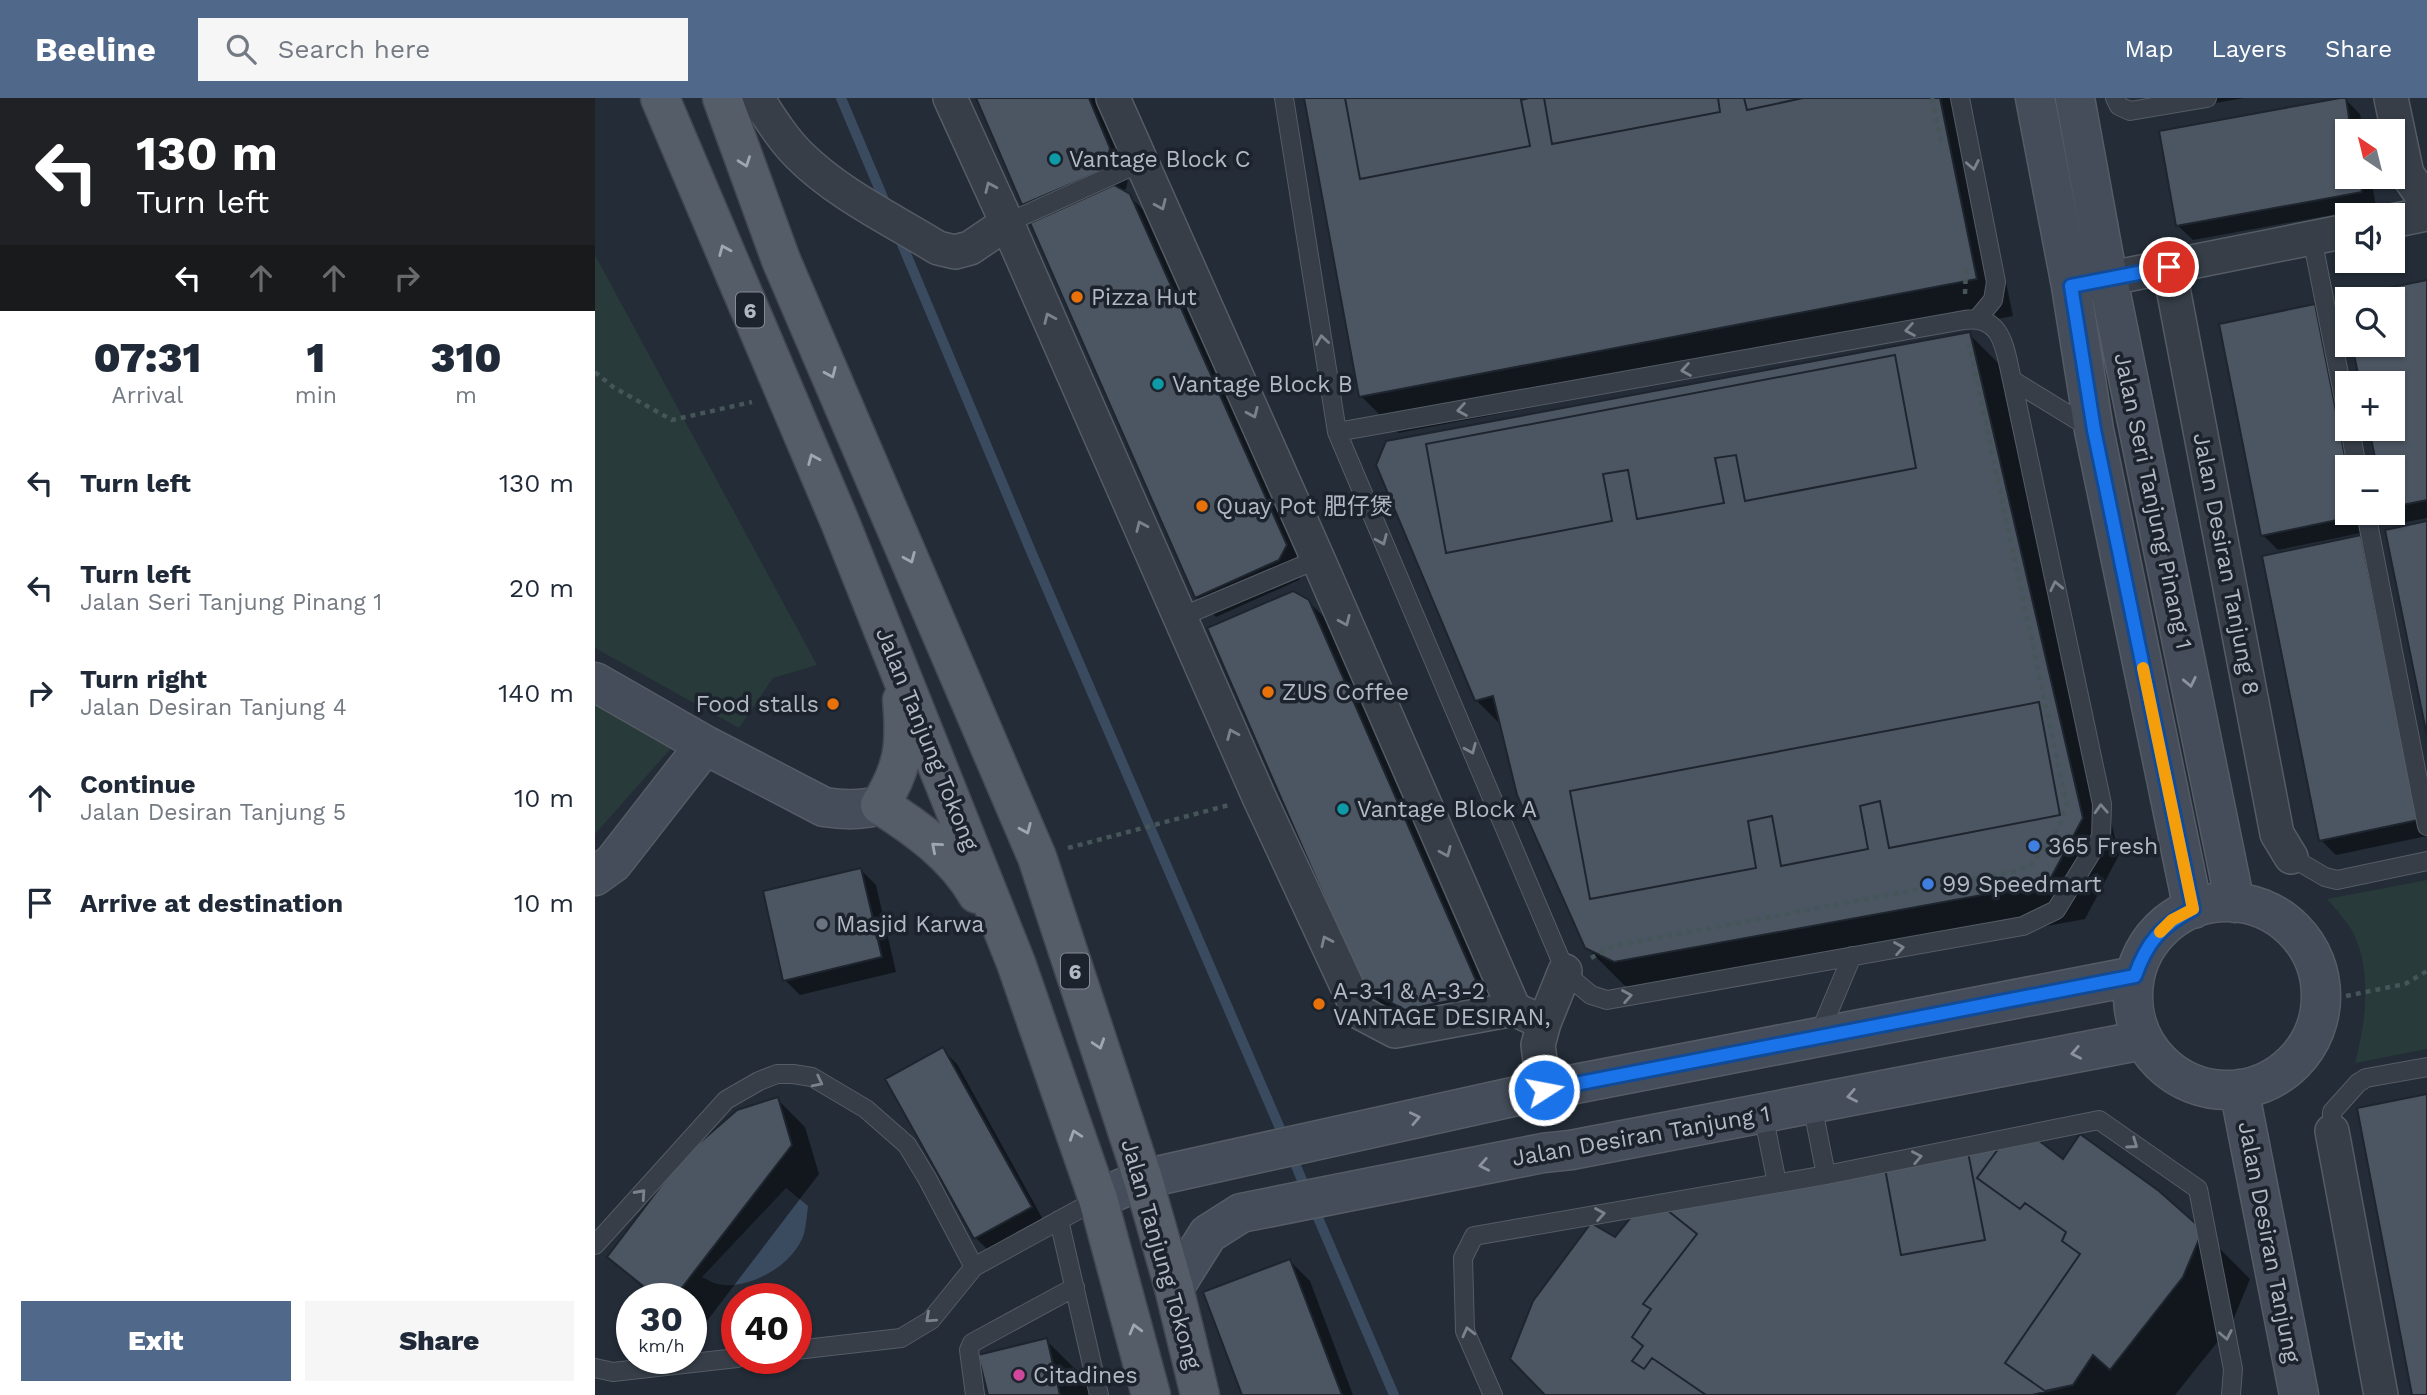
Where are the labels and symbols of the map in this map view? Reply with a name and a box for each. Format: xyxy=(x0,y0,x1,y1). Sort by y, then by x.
north arrow xyxy=(2335,119,2405,189)
place label: Vantage Block C xyxy=(1069,146,1251,173)
marker: Vantage Block C xyxy=(1047,151,1063,167)
one-way arrow xyxy=(737,156,751,168)
one-way arrow xyxy=(1965,159,1980,171)
one-way arrow xyxy=(984,182,998,194)
one-way arrow xyxy=(1153,198,1167,210)
pin xyxy=(2139,237,2199,297)
one-way arrow xyxy=(718,245,732,257)
place label: Pizza Hut xyxy=(1091,284,1197,311)
marker: Pizza Hut xyxy=(1069,289,1085,305)
road number: 6 xyxy=(736,292,764,328)
one-way arrow xyxy=(1043,312,1057,325)
one-way arrow xyxy=(1904,322,1916,337)
one-way arrow xyxy=(1315,334,1330,346)
street label: Jalan Seri Tanjung Pinang 1 xyxy=(2108,350,2198,652)
one-way arrow xyxy=(1680,362,1692,377)
one-way arrow xyxy=(823,366,837,378)
place label: Vantage Block B xyxy=(1172,371,1353,398)
marker: Vantage Block B xyxy=(1150,376,1166,392)
one-way arrow xyxy=(1457,401,1469,416)
one-way arrow xyxy=(1245,406,1259,418)
street label: Jalan Desiran Tanjung 8 xyxy=(2187,430,2265,698)
one-way arrow xyxy=(808,454,822,466)
place label: Quay Pot 肥仔煲 xyxy=(1216,493,1393,520)
marker: Quay Pot 肥仔煲 xyxy=(1194,498,1210,514)
one-way arrow xyxy=(1135,520,1149,533)
one-way arrow xyxy=(1374,533,1388,545)
one-way arrow xyxy=(902,551,916,563)
one-way arrow xyxy=(2049,580,2064,592)
one-way arrow xyxy=(1337,614,1351,626)
street label: Jalan Tanjung Tokong xyxy=(870,624,984,855)
one-way arrow xyxy=(2182,676,2197,688)
place label: ZUS Coffee xyxy=(1282,679,1409,706)
marker: ZUS Coffee xyxy=(1260,684,1276,700)
place label: Food stalls xyxy=(695,691,819,718)
marker: Food stalls xyxy=(825,696,841,712)
one-way arrow xyxy=(1226,729,1240,741)
one-way arrow xyxy=(1463,743,1477,755)
place label: Vantage Block A xyxy=(1357,796,1537,823)
marker: Vantage Block A xyxy=(1335,801,1351,817)
one-way arrow xyxy=(2094,803,2109,814)
one-way arrow xyxy=(1017,822,1031,834)
place label: 365 Fresh xyxy=(2048,833,2158,860)
marker: 365 Fresh xyxy=(2026,838,2042,854)
one-way arrow xyxy=(931,843,944,855)
one-way arrow xyxy=(1437,846,1451,858)
place label: 99 Speedmart xyxy=(1942,871,2102,898)
marker: 99 Speedmart xyxy=(1920,876,1936,892)
place label: Masjid Karwa xyxy=(836,911,984,938)
marker: Masjid Karwa xyxy=(814,916,830,932)
one-way arrow xyxy=(1320,936,1334,948)
one-way arrow xyxy=(1893,941,1905,956)
road number: 6 xyxy=(1061,954,1089,988)
place label: A-3-1 & A-3-2 VANTAGE DESIRAN, xyxy=(1333,978,1551,1031)
one-way arrow xyxy=(1621,989,1633,1004)
marker: A-3-1 & A-3-2 VANTAGE DESIRAN, xyxy=(1311,996,1327,1012)
one-way arrow xyxy=(1091,1038,1105,1050)
one-way arrow xyxy=(2070,1044,2082,1059)
position arrow xyxy=(1507,1053,1581,1127)
one-way arrow xyxy=(811,1074,824,1088)
one-way arrow xyxy=(1846,1088,1858,1103)
street label: Jalan Desiran Tanjung 1 xyxy=(1510,1100,1772,1172)
one-way arrow xyxy=(1409,1111,1421,1126)
street label: Jalan Desiran Tanjung xyxy=(2232,1119,2306,1366)
one-way arrow xyxy=(1069,1129,1083,1141)
street label: Jalan Tanjung Tokong xyxy=(1115,1136,1207,1373)
one-way arrow xyxy=(2125,1136,2138,1148)
one-way arrow xyxy=(1911,1150,1923,1165)
one-way arrow xyxy=(1478,1156,1490,1171)
one-way arrow xyxy=(633,1189,645,1202)
one-way arrow xyxy=(1595,1207,1606,1222)
speed limit sign: 40 xyxy=(721,1283,812,1374)
one-way arrow xyxy=(925,1310,938,1322)
one-way arrow xyxy=(1128,1323,1143,1335)
one-way arrow xyxy=(1462,1326,1476,1338)
one-way arrow xyxy=(2218,1329,2233,1341)
place label: Citadines xyxy=(1033,1362,1138,1389)
marker: Citadines xyxy=(1011,1367,1027,1383)

